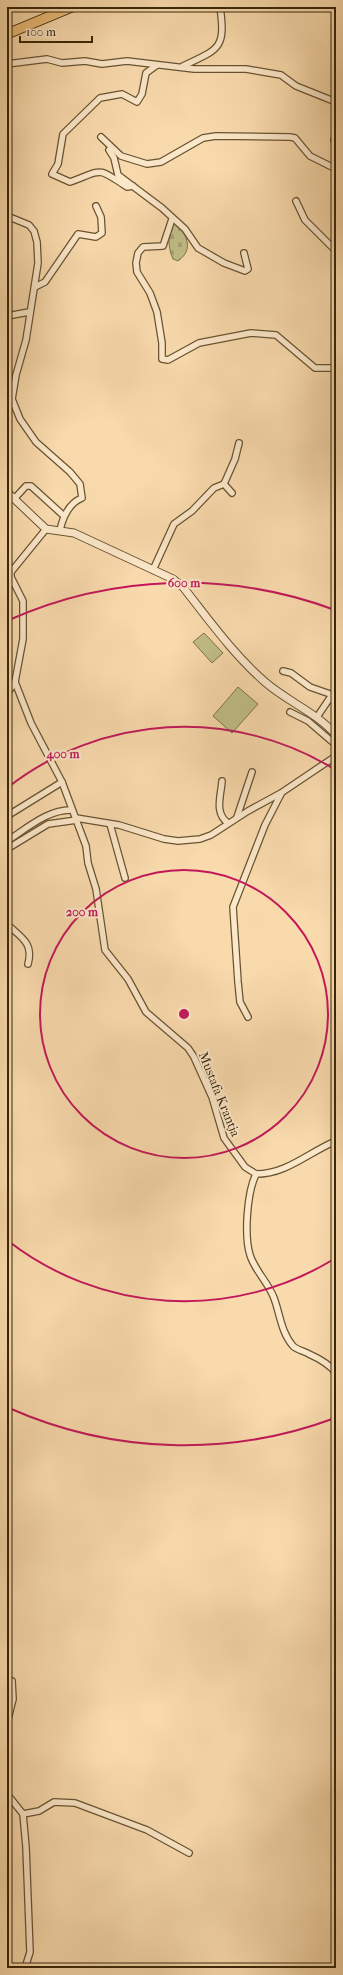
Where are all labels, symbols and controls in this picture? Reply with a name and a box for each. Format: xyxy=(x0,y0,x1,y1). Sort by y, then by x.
scale bar xyxy=(20,18,92,44)
text: 100 m xyxy=(26,25,56,39)
text: 600 m xyxy=(168,576,201,590)
text: 400 m xyxy=(46,747,80,762)
text: 200 m xyxy=(66,905,99,919)
centre of rings xyxy=(177,1007,191,1021)
street label: Mustafa Krantja xyxy=(196,1050,244,1140)

